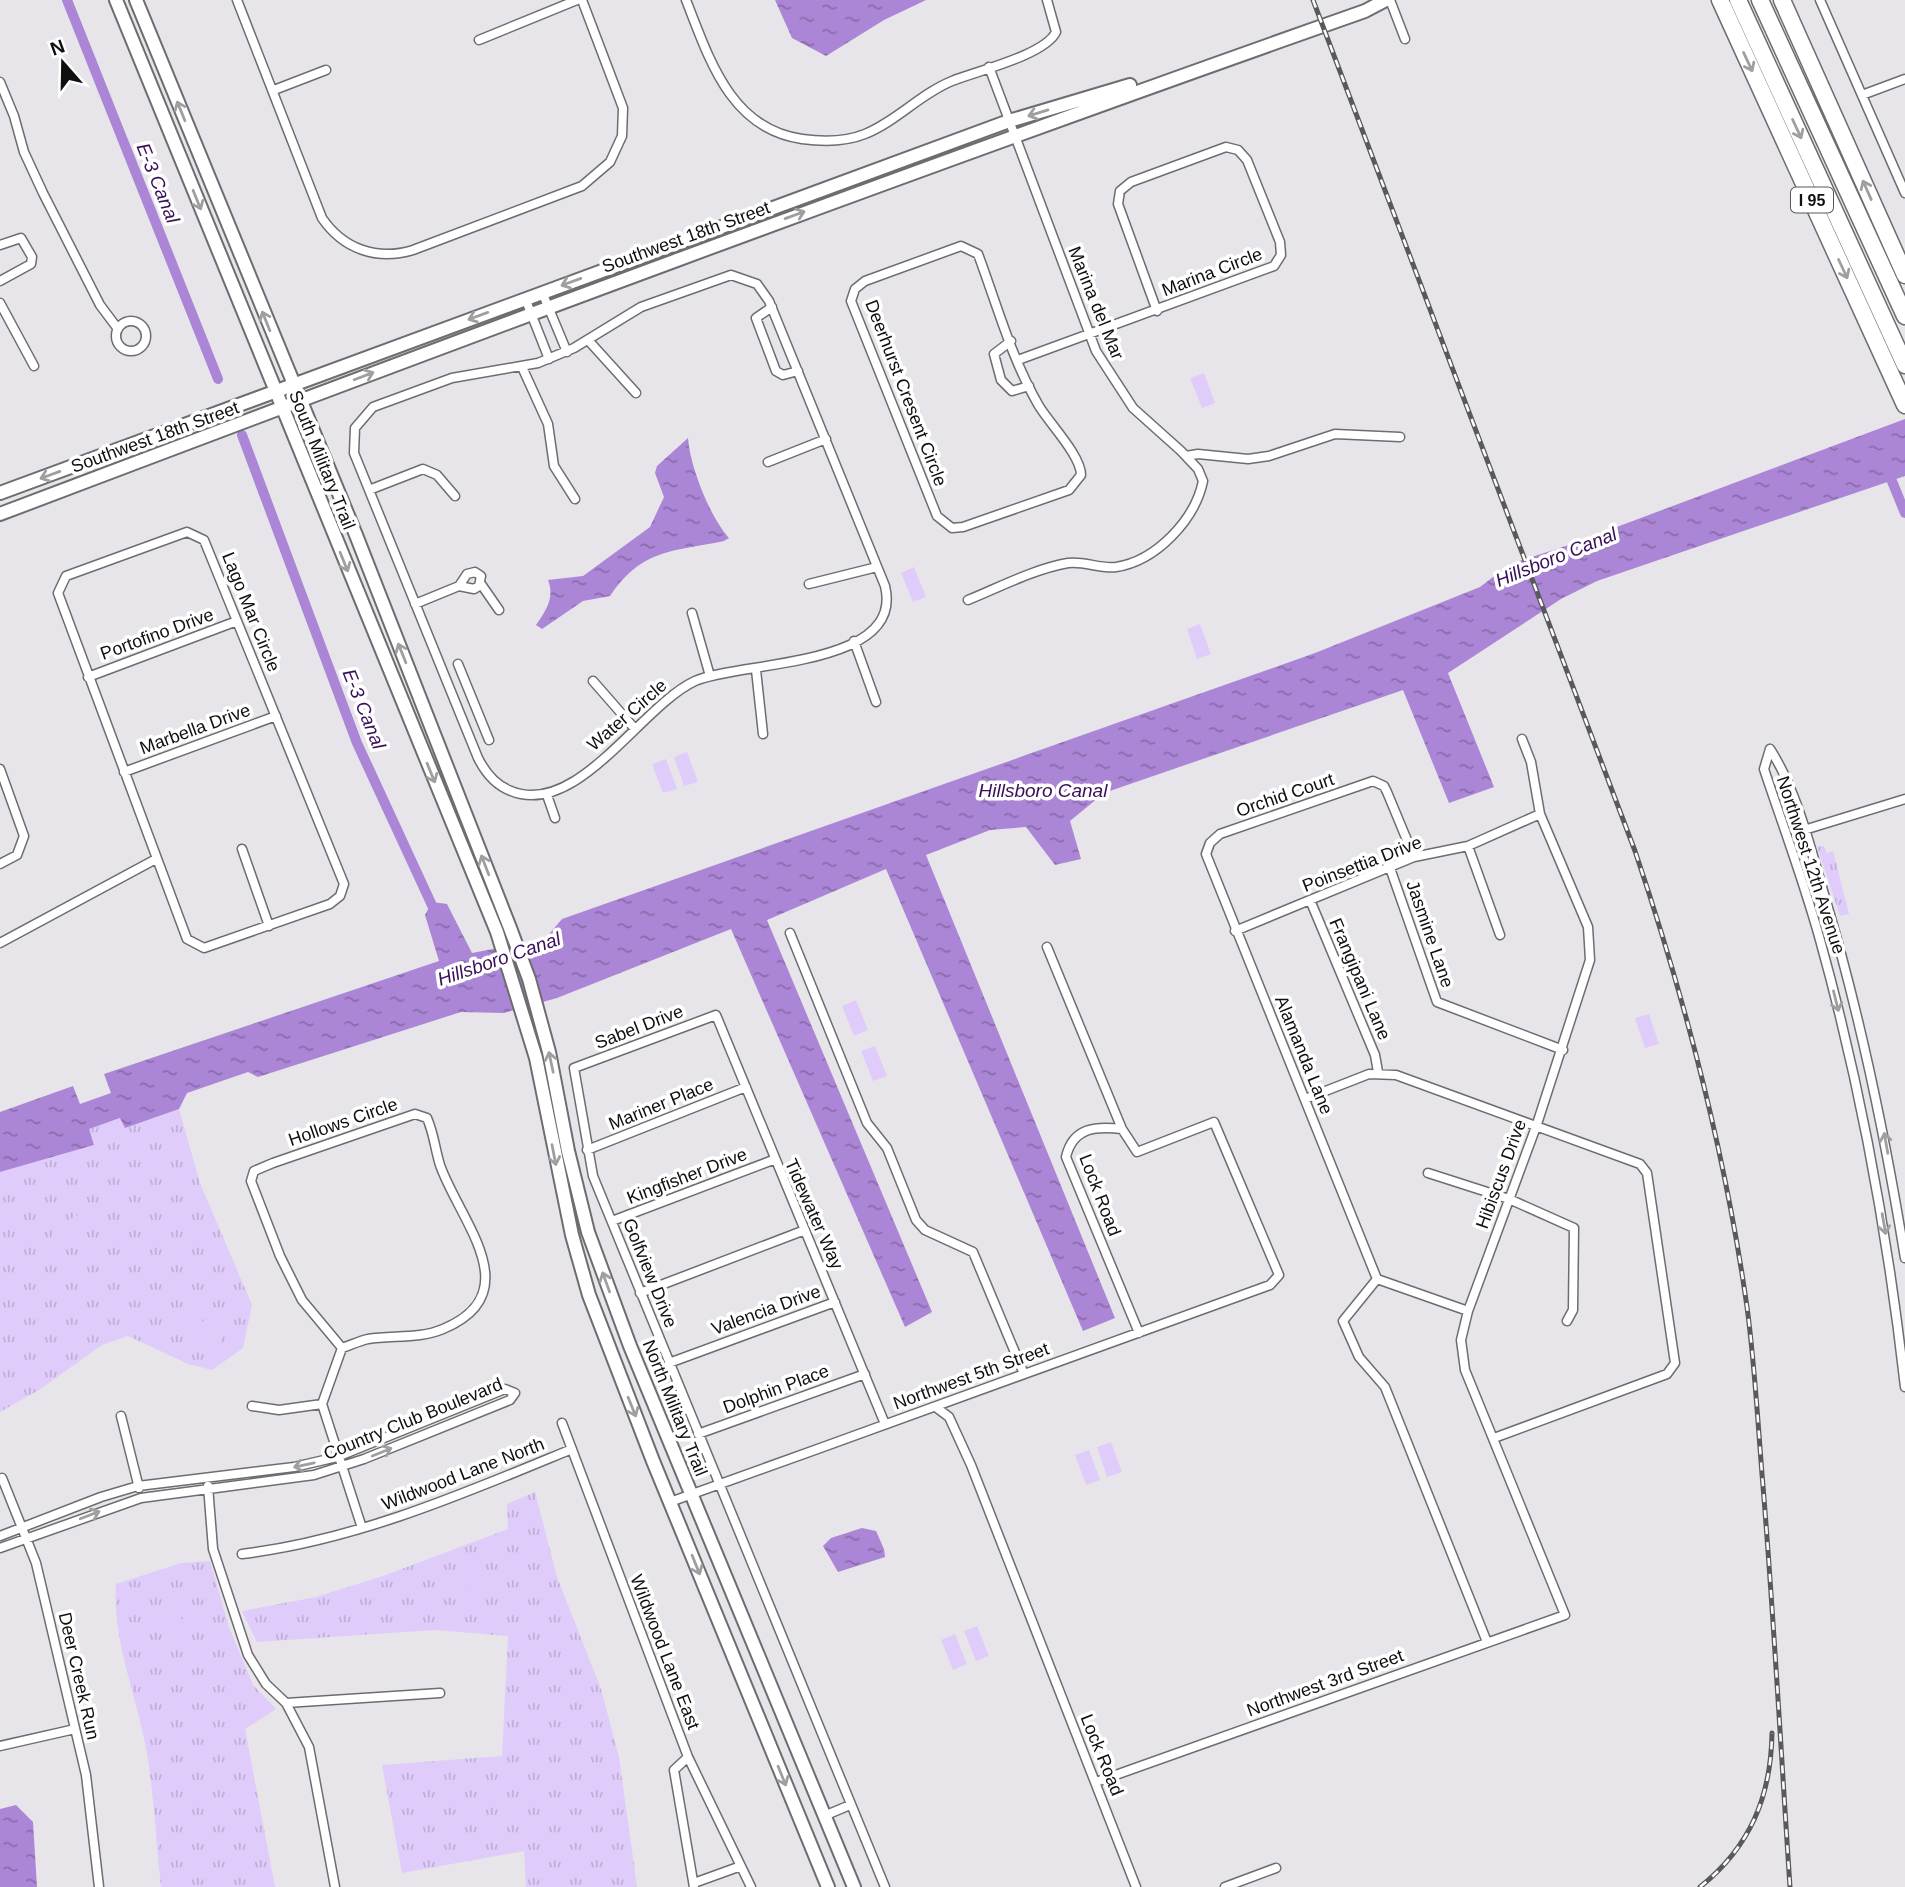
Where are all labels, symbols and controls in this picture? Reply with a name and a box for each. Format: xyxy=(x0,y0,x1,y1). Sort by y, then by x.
north arrow xyxy=(28,28,98,98)
text: N xyxy=(47,35,67,60)
one-way arrow xyxy=(1742,51,1755,72)
one-way arrow xyxy=(173,100,186,122)
one-way arrow xyxy=(1027,107,1049,120)
one-way arrow xyxy=(1791,118,1804,139)
water label: E-3 Canal xyxy=(132,140,184,227)
one-way arrow xyxy=(1860,180,1873,201)
one-way arrow xyxy=(191,188,204,210)
road number: I 95 xyxy=(1791,188,1833,212)
street label: Southwest 18th Street xyxy=(599,197,773,277)
one-way arrow xyxy=(784,208,806,220)
street label: Marina del Mar xyxy=(1064,244,1128,362)
street label: Marina Circle xyxy=(1159,244,1265,300)
one-way arrow xyxy=(1837,258,1850,279)
one-way arrow xyxy=(560,277,582,289)
street label: Deerhurst Cresent Circle xyxy=(861,297,951,489)
one-way arrow xyxy=(259,311,272,333)
one-way arrow xyxy=(467,311,489,323)
one-way arrow xyxy=(352,369,374,382)
street label: South Military Trail xyxy=(285,388,359,532)
street label: Southwest 18th Street xyxy=(68,397,242,477)
one-way arrow xyxy=(40,469,62,482)
water label: Hillsboro Canal xyxy=(1492,523,1620,591)
street label: Lago Mar Circle xyxy=(218,549,284,675)
one-way arrow xyxy=(339,551,352,573)
street label: Portofino Drive xyxy=(98,604,216,664)
one-way arrow xyxy=(395,642,408,664)
water label: E-3 Canal xyxy=(338,666,390,753)
street label: Water Circle xyxy=(583,675,671,755)
street label: Marbella Drive xyxy=(137,700,253,758)
one-way arrow xyxy=(425,761,438,783)
street label: Orchid Court xyxy=(1234,769,1336,821)
street label: Northwest 12th Avenue xyxy=(1773,774,1849,956)
water label: Hillsboro Canal xyxy=(979,780,1108,801)
street label: Poinsettia Drive xyxy=(1300,832,1424,896)
one-way arrow xyxy=(478,854,491,876)
street label: Jasmine Lane xyxy=(1402,878,1458,990)
street label: Frangipani Lane xyxy=(1325,915,1395,1043)
water label: Hillsboro Canal xyxy=(435,928,564,990)
one-way arrow xyxy=(1830,990,1843,1012)
street label: Alamanda Lane xyxy=(1271,993,1337,1117)
street label: Sabel Drive xyxy=(592,1001,686,1053)
one-way arrow xyxy=(544,1051,558,1074)
street label: Mariner Place xyxy=(606,1074,716,1134)
street label: Hollows Circle xyxy=(286,1094,400,1150)
street label: Hibiscus Drive xyxy=(1472,1117,1530,1231)
one-way arrow xyxy=(1879,1132,1892,1155)
one-way arrow xyxy=(548,1143,562,1166)
street label: Kingfisher Drive xyxy=(624,1144,750,1208)
street label: Lock Road xyxy=(1075,1151,1125,1239)
street label: Tidewater Way xyxy=(781,1156,847,1272)
one-way arrow xyxy=(1878,1212,1891,1235)
street label: Golfview Drive xyxy=(619,1215,681,1331)
one-way arrow xyxy=(599,1271,611,1293)
street label: Valencia Drive xyxy=(709,1281,823,1339)
street label: North Military Trail xyxy=(639,1337,711,1479)
street label: Northwest 5th Street xyxy=(890,1339,1052,1413)
street label: Dolphin Place xyxy=(720,1361,832,1417)
street label: Country Club Boulevard xyxy=(321,1374,505,1464)
one-way arrow xyxy=(626,1396,639,1418)
street label: Wildwood Lane North xyxy=(379,1434,547,1514)
one-way arrow xyxy=(371,1444,393,1457)
one-way arrow xyxy=(293,1458,316,1472)
one-way arrow xyxy=(78,1507,100,1520)
one-way arrow xyxy=(690,1554,703,1575)
street label: Wildwood Lane East xyxy=(626,1572,704,1732)
street label: Deer Creek Run xyxy=(55,1610,103,1742)
street label: Northwest 3rd Street xyxy=(1244,1645,1406,1721)
street label: Lock Road xyxy=(1077,1711,1127,1799)
one-way arrow xyxy=(777,1764,790,1786)

